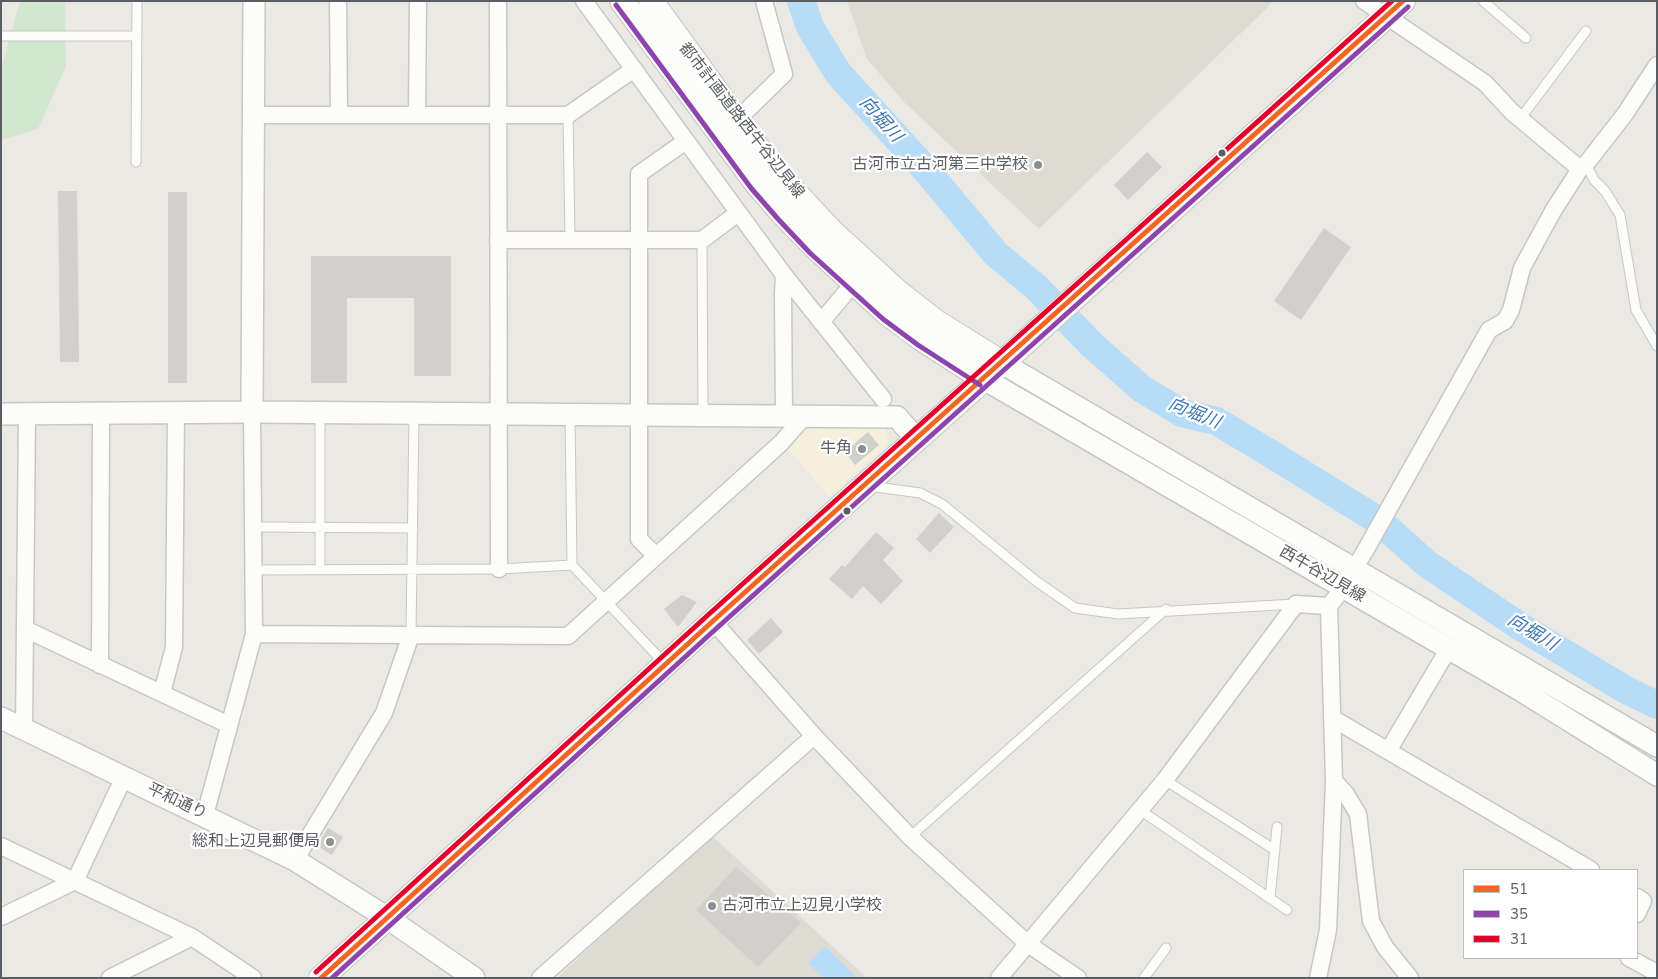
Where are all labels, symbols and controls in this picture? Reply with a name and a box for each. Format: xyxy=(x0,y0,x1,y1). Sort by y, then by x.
street label: 都市計画道路西牛谷辺見線 xyxy=(674,39,808,203)
water label: 向堀川 xyxy=(854,93,906,147)
unlabelled marker xyxy=(1217,148,1227,158)
place label: 古河市立古河第三中学校 xyxy=(852,155,1028,175)
marker: 古河市立古河第三中学校 xyxy=(1032,159,1044,171)
water label: 向堀川 xyxy=(1165,394,1223,434)
place label: 牛角 xyxy=(820,439,852,459)
marker: 牛角 xyxy=(856,443,868,455)
unlabelled marker xyxy=(842,506,852,516)
street label: 西牛谷辺見線 xyxy=(1276,543,1368,607)
water label: 向堀川 xyxy=(1503,610,1561,656)
street label: 平和通り xyxy=(144,780,210,824)
place label: 総和上辺見郵便局 xyxy=(192,832,320,852)
marker: 総和上辺見郵便局 xyxy=(324,836,336,848)
legend xyxy=(1463,869,1638,959)
text: 51 xyxy=(1510,879,1528,899)
place label: 古河市立上辺見小学校 xyxy=(722,896,882,916)
marker: 古河市立上辺見小学校 xyxy=(706,900,718,912)
text: 35 xyxy=(1510,904,1528,924)
text: 31 xyxy=(1510,929,1528,949)

